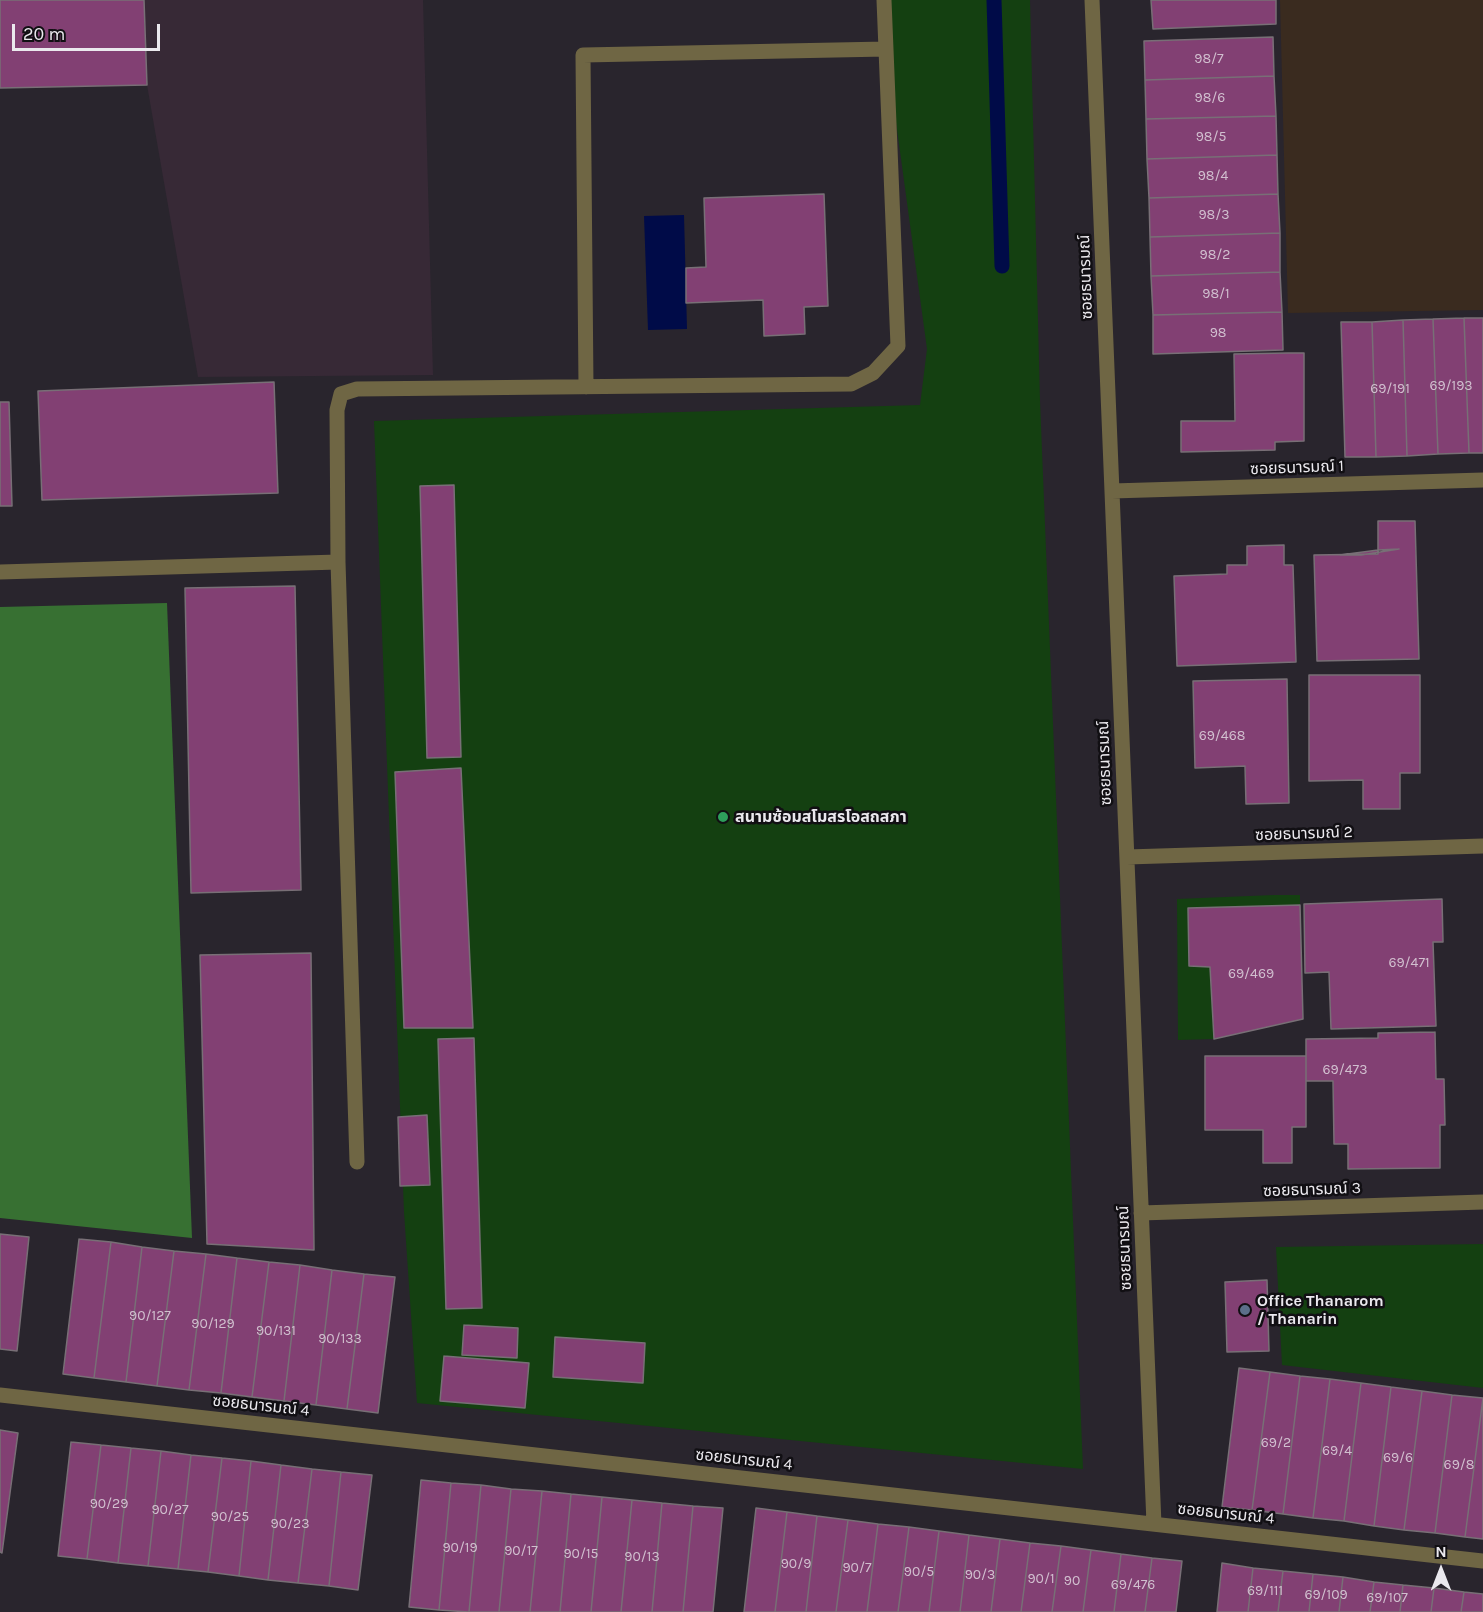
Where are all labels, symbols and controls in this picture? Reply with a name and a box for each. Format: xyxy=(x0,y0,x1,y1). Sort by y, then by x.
scale bar xyxy=(15,12,164,50)
text: 20 m xyxy=(23,23,65,45)
house number: 98/7 xyxy=(1194,51,1224,67)
house number: 98/6 xyxy=(1195,90,1225,106)
house number: 98/5 xyxy=(1196,129,1226,145)
house number: 98/4 xyxy=(1198,168,1228,184)
house number: 98/3 xyxy=(1198,207,1230,223)
street label: ซอยธนารมณ์ xyxy=(1075,234,1097,320)
house number: 98/2 xyxy=(1200,247,1230,263)
house number: 98/1 xyxy=(1202,286,1230,302)
house number: 98 xyxy=(1210,325,1226,341)
house number: 69/193 xyxy=(1429,378,1473,394)
house number: 69/191 xyxy=(1370,381,1410,397)
street label: ซอยธนารมณ์ 1 xyxy=(1250,457,1344,479)
street label: ซอยธนารมณ์ xyxy=(1094,720,1116,806)
house number: 69/468 xyxy=(1199,728,1245,744)
place label: สนามซ้อมสโมสรโอสถสภา xyxy=(735,807,907,827)
marker: สนามซ้อมสโมสรโอสถสภา xyxy=(716,810,730,824)
street label: ซอยธนารมณ์ 2 xyxy=(1255,823,1353,845)
house number: 69/471 xyxy=(1388,955,1430,971)
house number: 69/469 xyxy=(1228,966,1274,982)
house number: 69/473 xyxy=(1323,1062,1367,1078)
street label: ซอยธนารมณ์ 3 xyxy=(1263,1179,1361,1201)
street label: ซอยธนารมณ์ xyxy=(1114,1205,1136,1291)
place label: Office Thanarom / Thanarin xyxy=(1257,1291,1384,1329)
marker: Office Thanarom / Thanarin xyxy=(1238,1303,1252,1317)
house number: 90/127 xyxy=(129,1308,171,1324)
house number: 90/129 xyxy=(191,1316,235,1332)
house number: 90/131 xyxy=(256,1323,296,1339)
house number: 90/133 xyxy=(318,1331,362,1347)
street label: ซอยธนารมณ์ 4 xyxy=(212,1391,310,1421)
house number: 69/2 xyxy=(1261,1435,1291,1451)
house number: 69/4 xyxy=(1322,1443,1352,1459)
street label: ซอยธนารมณ์ 4 xyxy=(695,1445,793,1475)
house number: 69/6 xyxy=(1383,1450,1413,1466)
house number: 69/8 xyxy=(1444,1457,1474,1473)
house number: 90/29 xyxy=(90,1496,128,1512)
street label: ซอยธนารมณ์ 4 xyxy=(1177,1499,1275,1529)
house number: 90/27 xyxy=(151,1502,189,1518)
house number: 90/25 xyxy=(211,1509,249,1525)
house number: 90/23 xyxy=(271,1516,309,1532)
house number: 90/19 xyxy=(442,1540,478,1556)
north arrow xyxy=(1411,1540,1471,1600)
text: N xyxy=(1435,1542,1447,1561)
house number: 90/17 xyxy=(504,1543,538,1559)
house number: 90/15 xyxy=(564,1546,598,1562)
house number: 90/13 xyxy=(624,1549,660,1565)
house number: 90/9 xyxy=(781,1556,811,1572)
house number: 90/7 xyxy=(842,1560,872,1576)
house number: 90/5 xyxy=(904,1564,934,1580)
house number: 90/3 xyxy=(965,1567,995,1583)
house number: 90/1 xyxy=(1027,1571,1055,1587)
house number: 90 xyxy=(1064,1573,1080,1589)
house number: 69/476 xyxy=(1111,1577,1155,1593)
house number: 69/111 xyxy=(1247,1583,1283,1599)
house number: 69/109 xyxy=(1304,1587,1348,1603)
house number: 69/107 xyxy=(1366,1590,1408,1606)

